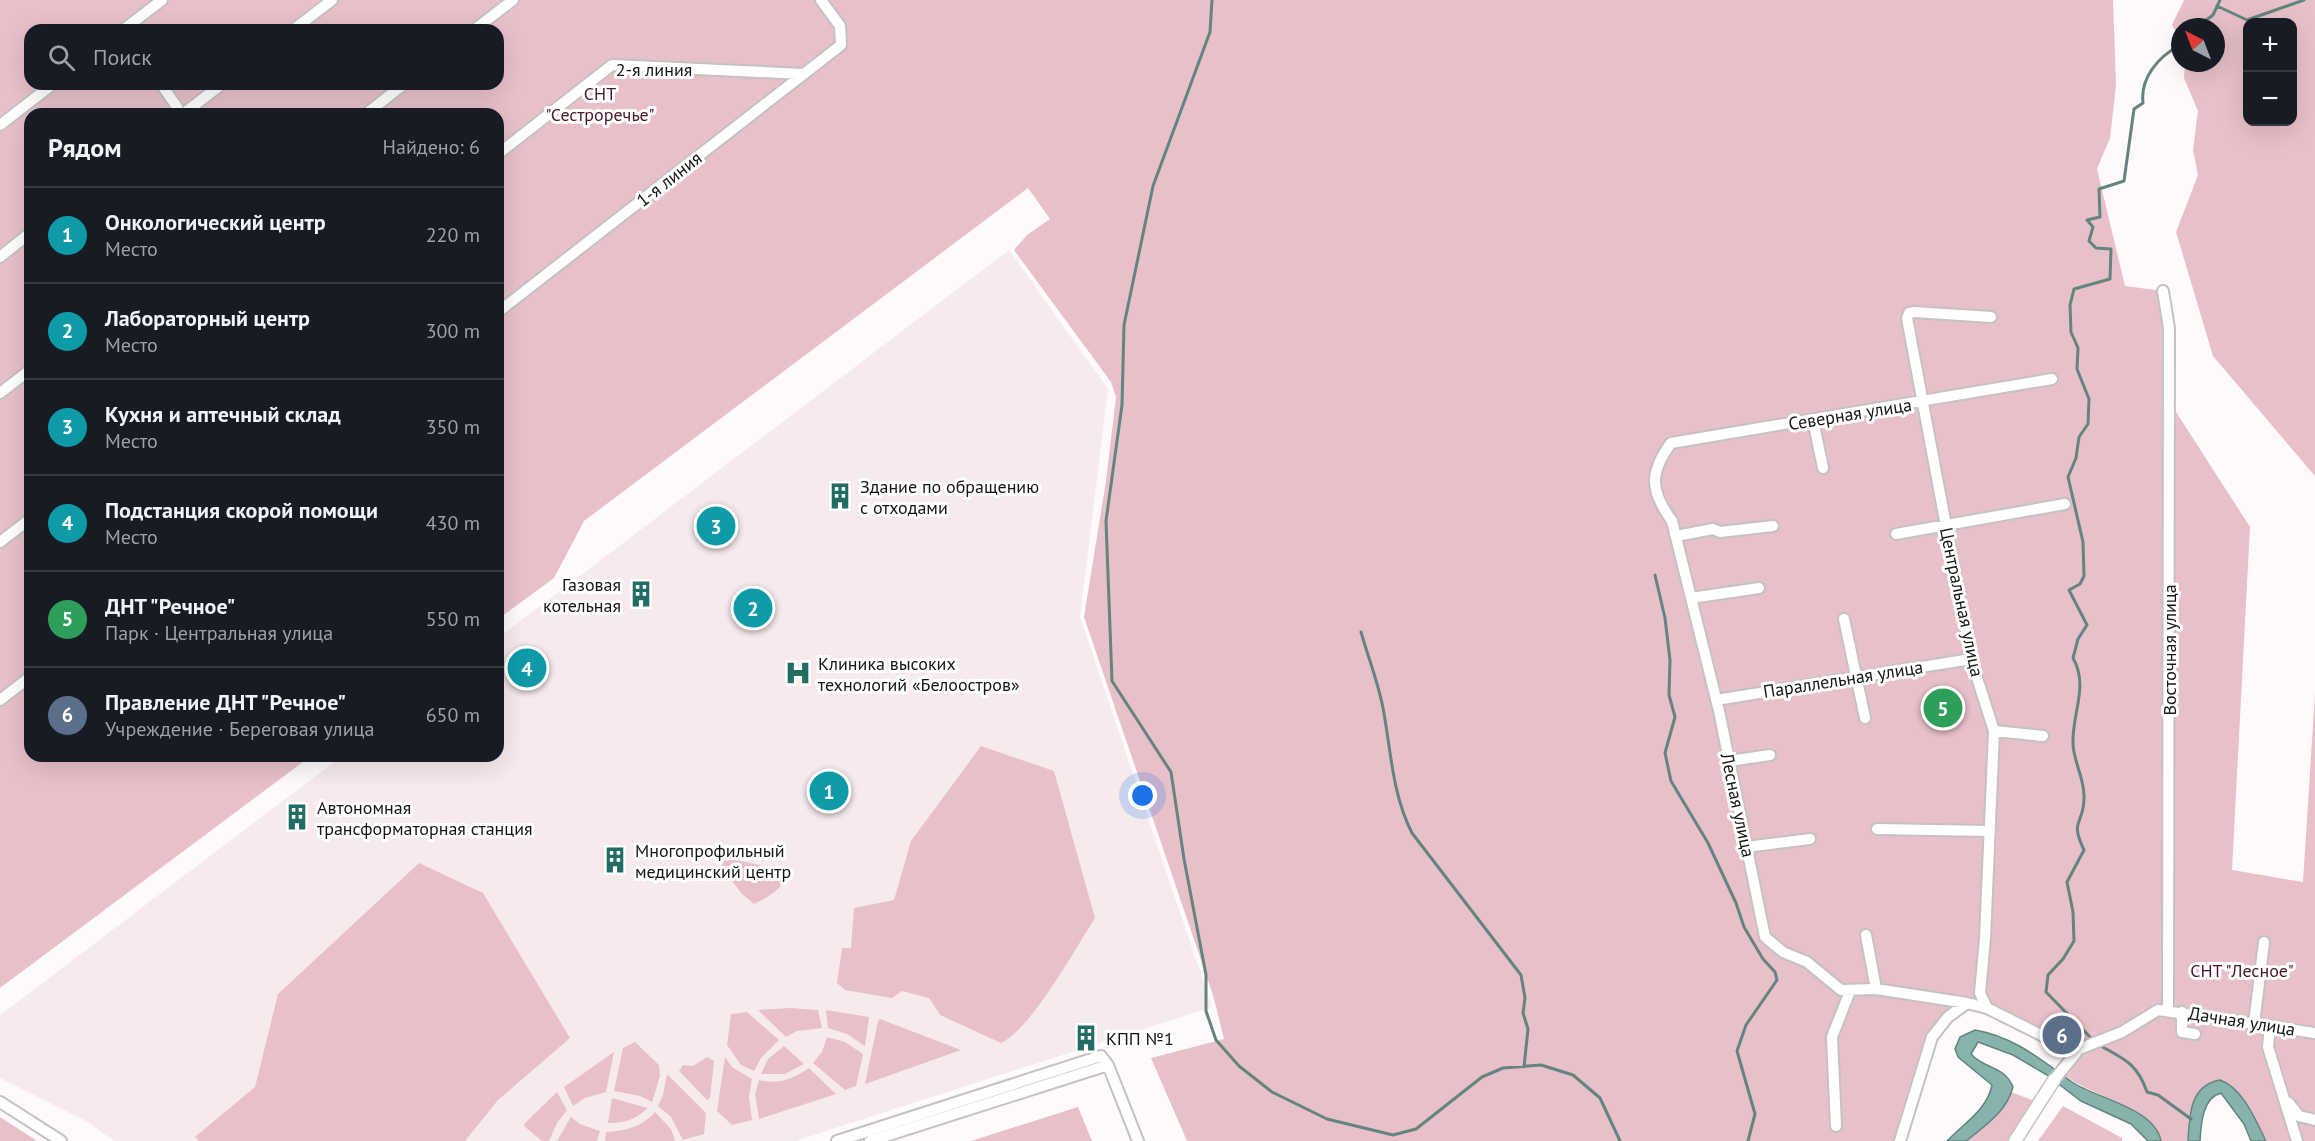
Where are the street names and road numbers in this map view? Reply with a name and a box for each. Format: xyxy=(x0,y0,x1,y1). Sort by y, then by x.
street label: 2-я линия xyxy=(616,58,692,81)
street label: 1-я линия xyxy=(632,146,706,212)
street label: Северная улица xyxy=(1787,393,1913,435)
street label: Центральная улица xyxy=(1935,525,1989,679)
street label: Восточная улица xyxy=(2158,584,2181,716)
street label: Параллельная улица xyxy=(1761,655,1925,703)
street label: Лесная улица xyxy=(1716,750,1760,859)
street label: Дачная улица xyxy=(2187,1001,2297,1041)

